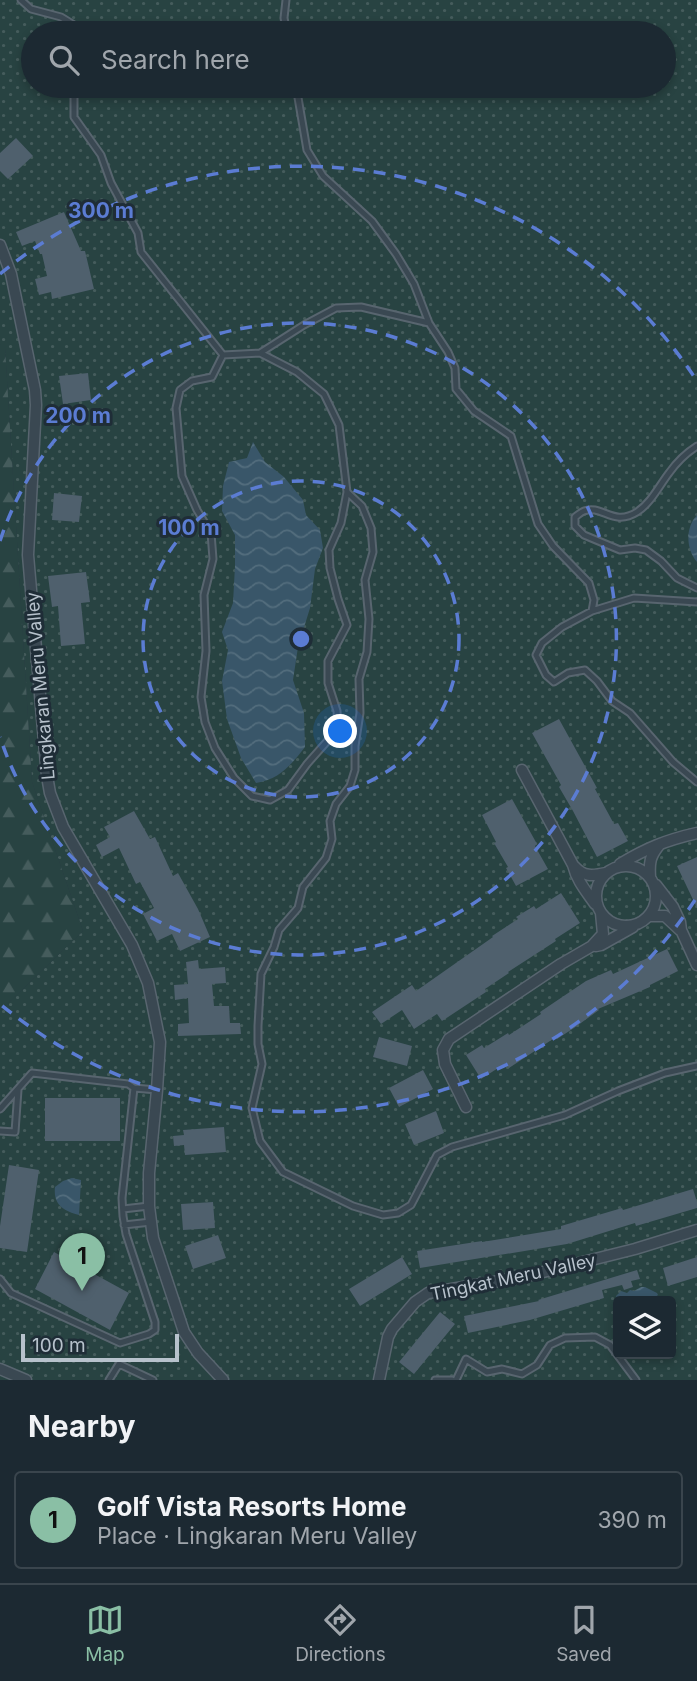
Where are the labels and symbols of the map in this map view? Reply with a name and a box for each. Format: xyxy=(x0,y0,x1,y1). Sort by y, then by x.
text: 300 m xyxy=(68,198,134,223)
text: 200 m xyxy=(45,403,111,428)
text: 100 m xyxy=(158,515,220,540)
street label: Lingkaran Meru Valley xyxy=(21,591,59,781)
centre of rings xyxy=(289,627,313,651)
your location xyxy=(323,714,357,748)
pin: 1 xyxy=(59,1233,105,1291)
street label: Tingkat Meru Valley xyxy=(428,1249,598,1305)
scale bar xyxy=(21,1331,178,1363)

